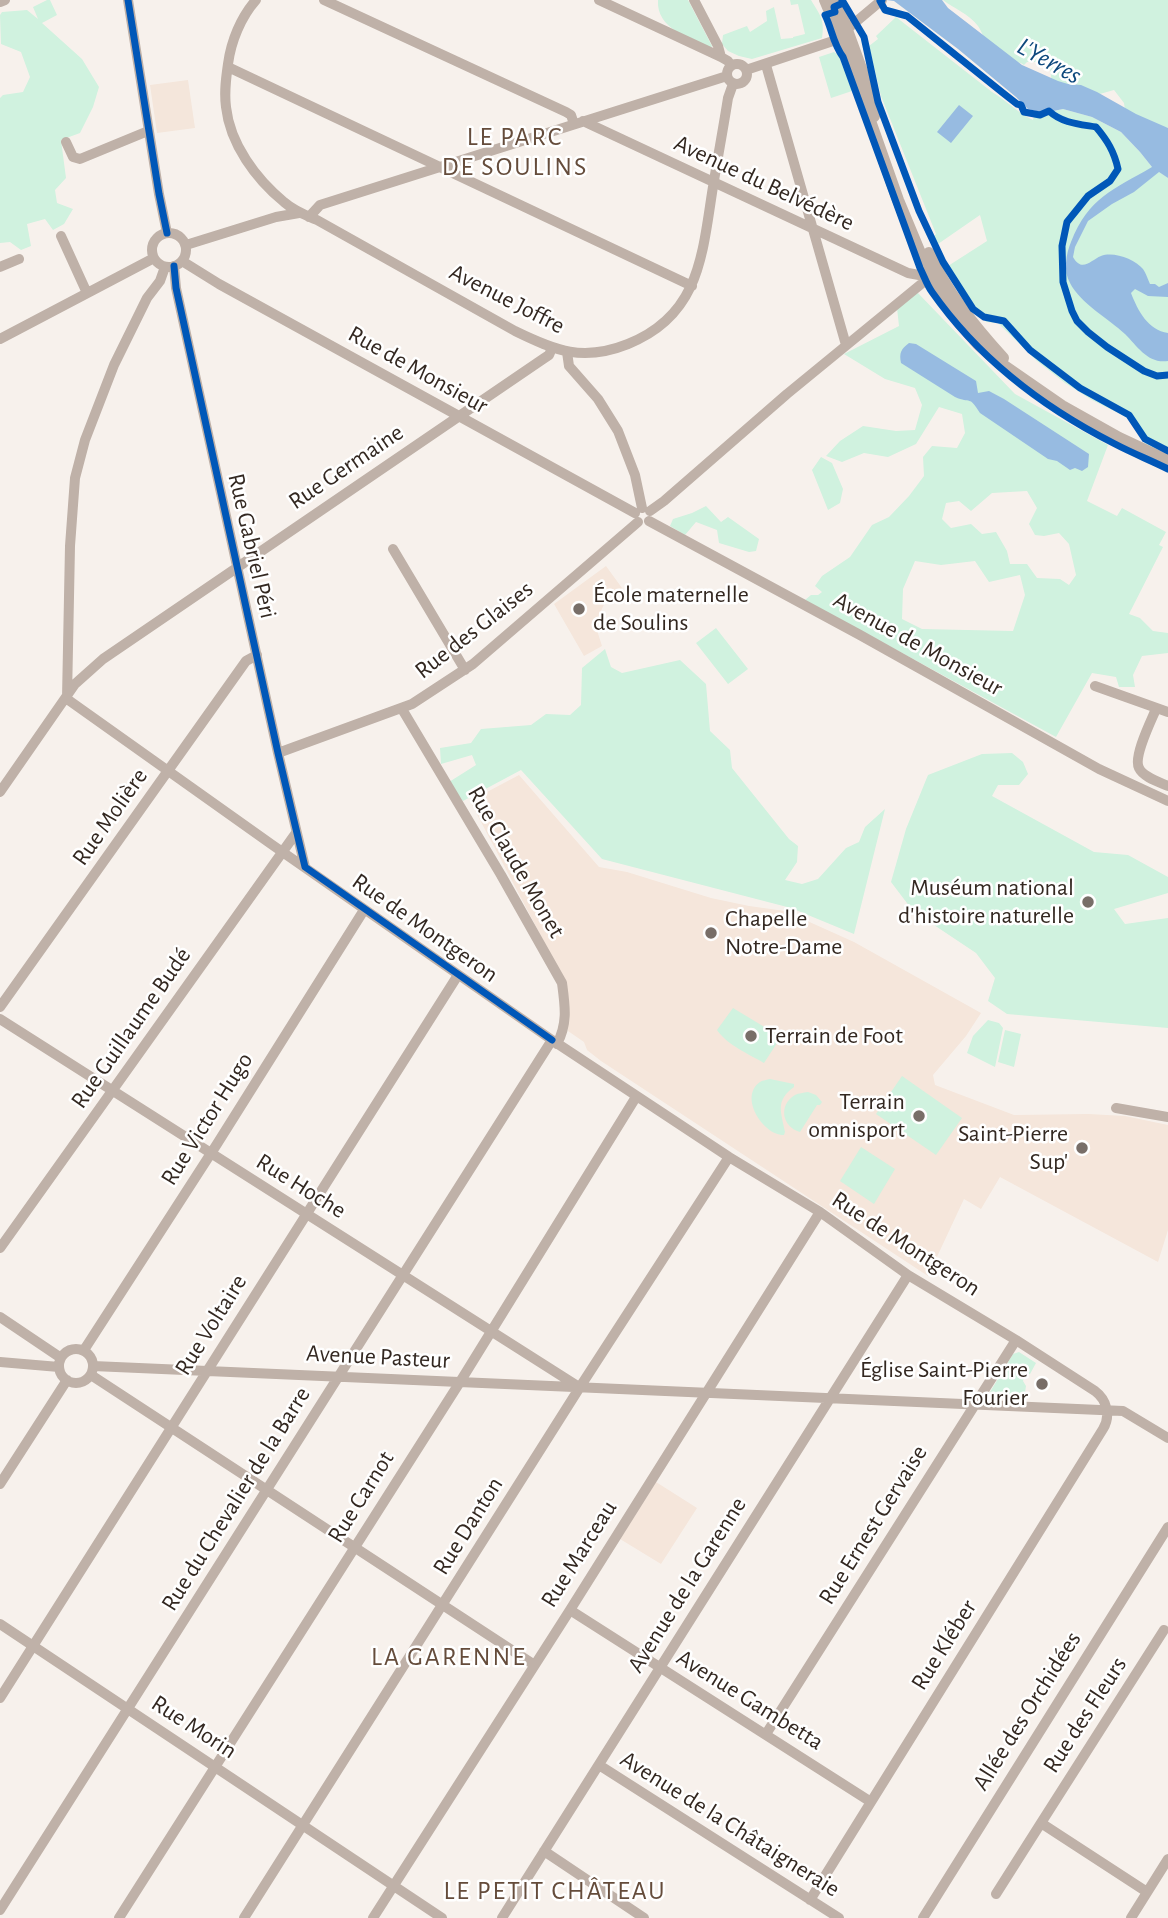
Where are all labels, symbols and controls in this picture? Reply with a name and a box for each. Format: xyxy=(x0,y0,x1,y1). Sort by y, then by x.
water label: L'Yerres xyxy=(1011,31,1087,91)
district label: LE PARC DE SOULINS xyxy=(443,121,587,182)
street label: Avenue du Belvédère xyxy=(669,129,859,237)
street label: Avenue Joffre xyxy=(445,258,569,340)
street label: Rue de Monsieur xyxy=(343,320,493,420)
street label: Rue Germaine xyxy=(283,418,409,516)
street label: Rue Gabriel Péri xyxy=(221,471,283,621)
street label: Rue des Glaises xyxy=(409,575,539,685)
place label: École maternelle de Soulins xyxy=(593,581,749,637)
street label: Avenue de Monsieur xyxy=(828,586,1008,702)
marker: École maternelle de Soulins xyxy=(571,601,587,617)
street label: Rue Molière xyxy=(66,763,154,871)
street label: Rue Claude Monet xyxy=(461,781,571,943)
street label: Rue de Montgeron xyxy=(346,867,504,989)
place label: Muséum national d'histoire naturelle xyxy=(898,874,1074,930)
marker: Muséum national d'histoire naturelle xyxy=(1080,894,1096,910)
place label: Chapelle Notre-Dame xyxy=(725,905,842,961)
marker: Chapelle Notre-Dame xyxy=(703,925,719,941)
street label: Rue Guillaume Budé xyxy=(65,942,197,1114)
place label: Terrain de Foot xyxy=(765,1022,903,1050)
marker: Terrain de Foot xyxy=(743,1028,759,1044)
street label: Rue Victor Hugo xyxy=(155,1047,259,1191)
place label: Terrain omnisport xyxy=(808,1088,905,1144)
marker: Terrain omnisport xyxy=(911,1108,927,1124)
place label: Saint-Pierre Sup' xyxy=(958,1120,1068,1176)
marker: Saint-Pierre Sup' xyxy=(1074,1140,1090,1156)
street label: Rue Hoche xyxy=(251,1147,351,1225)
street label: Rue de Montgeron xyxy=(826,1185,986,1303)
street label: Rue Voltaire xyxy=(169,1269,253,1381)
street label: Avenue Pasteur xyxy=(305,1339,451,1375)
place label: Église Saint-Pierre Fourier xyxy=(860,1356,1028,1412)
marker: Église Saint-Pierre Fourier xyxy=(1034,1376,1050,1392)
street label: Rue du Chevalier de la Barre xyxy=(155,1382,317,1616)
street label: Rue Ernest Gervaise xyxy=(812,1440,934,1610)
street label: Rue Carnot xyxy=(322,1446,400,1548)
street label: Rue Danton xyxy=(427,1472,509,1580)
street label: Avenue de la Garenne xyxy=(621,1492,753,1678)
street label: Rue Marceau xyxy=(535,1495,623,1613)
street label: Rue Kléber xyxy=(905,1594,983,1696)
street label: Allée des Orchidées xyxy=(967,1626,1087,1796)
district label: LA GARENNE xyxy=(372,1641,526,1673)
street label: Avenue Gambetta xyxy=(671,1643,829,1757)
street label: Rue des Fleurs xyxy=(1037,1652,1133,1778)
street label: Rue Morin xyxy=(146,1689,242,1765)
street label: Avenue de la Châtaigneraie xyxy=(615,1745,845,1903)
district label: LE PETIT CHÂTEAU xyxy=(445,1875,665,1907)

